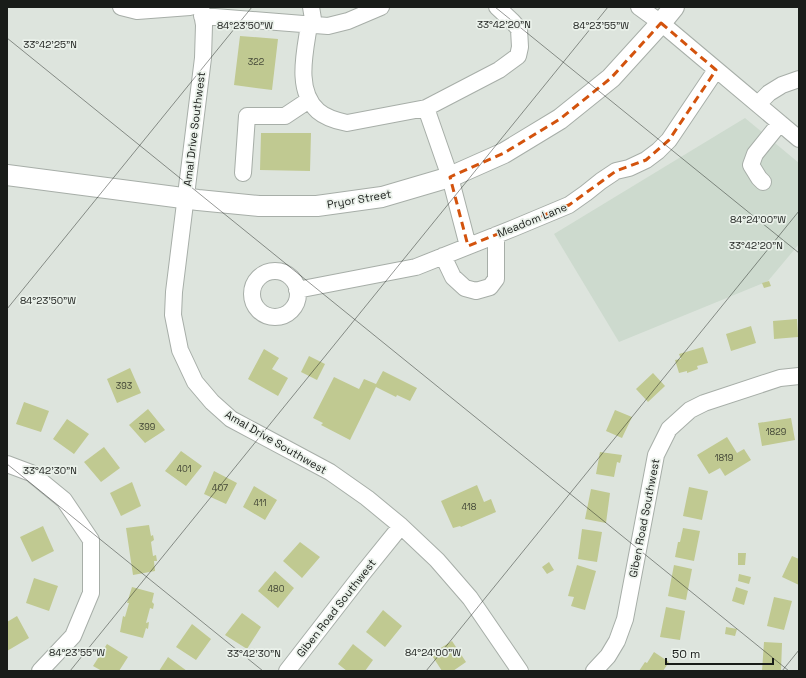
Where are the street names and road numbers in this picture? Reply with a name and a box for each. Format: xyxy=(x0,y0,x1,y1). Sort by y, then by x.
street label: Amal Drive Southwest xyxy=(180,71,208,187)
street label: Pryor Street xyxy=(326,186,392,212)
street label: Meadom Lane xyxy=(495,200,569,240)
street label: Amal Drive Southwest xyxy=(223,407,329,477)
street label: Giben Road Southwest xyxy=(626,457,662,579)
street label: Giben Road Southwest xyxy=(293,556,379,660)

